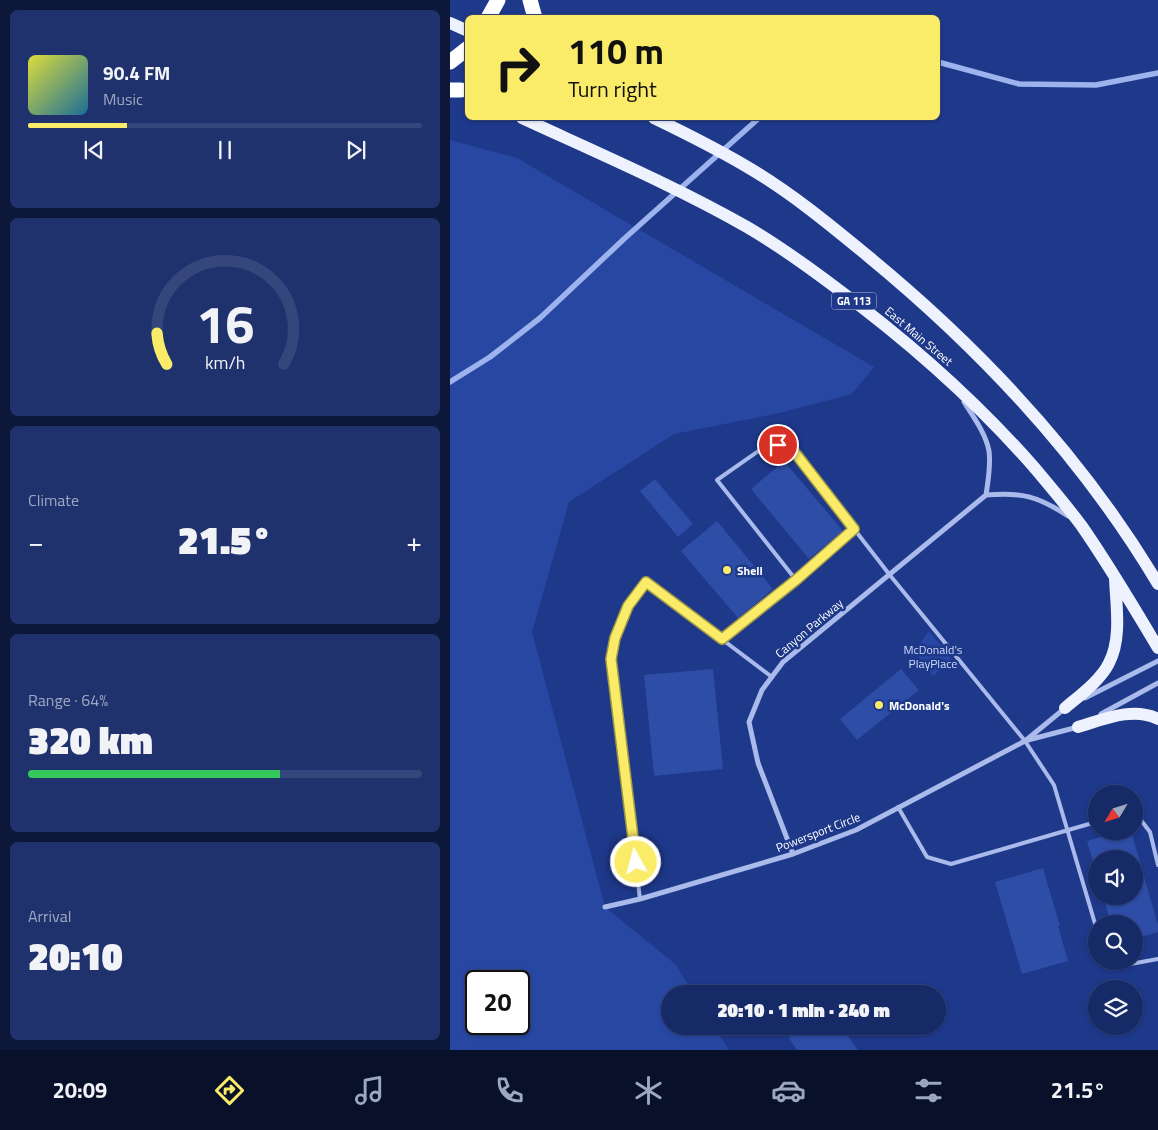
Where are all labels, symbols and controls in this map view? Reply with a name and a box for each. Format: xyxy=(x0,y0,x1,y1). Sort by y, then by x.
text: 110 m xyxy=(568,24,664,78)
icon: right xyxy=(485,35,550,100)
text: 90.4 FM xyxy=(103,58,170,87)
text: Turn right xyxy=(568,72,657,106)
text: Music xyxy=(103,87,143,111)
icon: previous xyxy=(80,136,108,164)
icon: pause xyxy=(211,136,239,164)
icon: next xyxy=(342,136,370,164)
text: 16 xyxy=(196,284,254,363)
road number: GA 113 xyxy=(832,292,876,310)
street label: East Main Street xyxy=(881,302,958,371)
text: km/h xyxy=(205,349,245,376)
pin xyxy=(757,424,799,466)
icon: arrive xyxy=(764,431,792,459)
text: Climate xyxy=(28,488,79,512)
text: 21.5° xyxy=(178,511,272,569)
text: − xyxy=(28,520,44,563)
text: + xyxy=(406,520,422,563)
place label: Shell xyxy=(737,561,763,580)
marker: Shell xyxy=(721,564,733,576)
street label: Canyon Parkway xyxy=(771,594,847,662)
park label: McDonald's PlayPlace xyxy=(904,640,963,673)
text: Range · 64% xyxy=(28,688,108,712)
place label: McDonald's xyxy=(889,696,950,715)
marker: McDonald's xyxy=(873,699,885,711)
text: 320 km xyxy=(28,711,153,769)
north arrow xyxy=(1088,785,1142,840)
map controls xyxy=(1088,785,1143,1035)
street label: Powersport Circle xyxy=(773,807,863,857)
position arrow xyxy=(609,835,661,887)
button: sound xyxy=(1088,850,1143,905)
text: Arrival xyxy=(28,904,71,928)
button: search xyxy=(1088,915,1143,970)
text: 20:10 xyxy=(28,927,123,985)
speed limit sign: 20 xyxy=(465,970,530,1035)
button: layers xyxy=(1088,980,1143,1035)
text: 20:10 · 1 min · 240 m xyxy=(717,995,890,1024)
text: 20:09 xyxy=(52,1073,107,1107)
icon: directions xyxy=(212,1073,247,1108)
icon: music xyxy=(352,1073,387,1108)
icon: phone xyxy=(492,1073,527,1108)
icon: climate xyxy=(631,1073,666,1108)
icon: car xyxy=(771,1073,806,1108)
icon: filters xyxy=(911,1073,946,1108)
text: 21.5° xyxy=(1051,1073,1106,1107)

